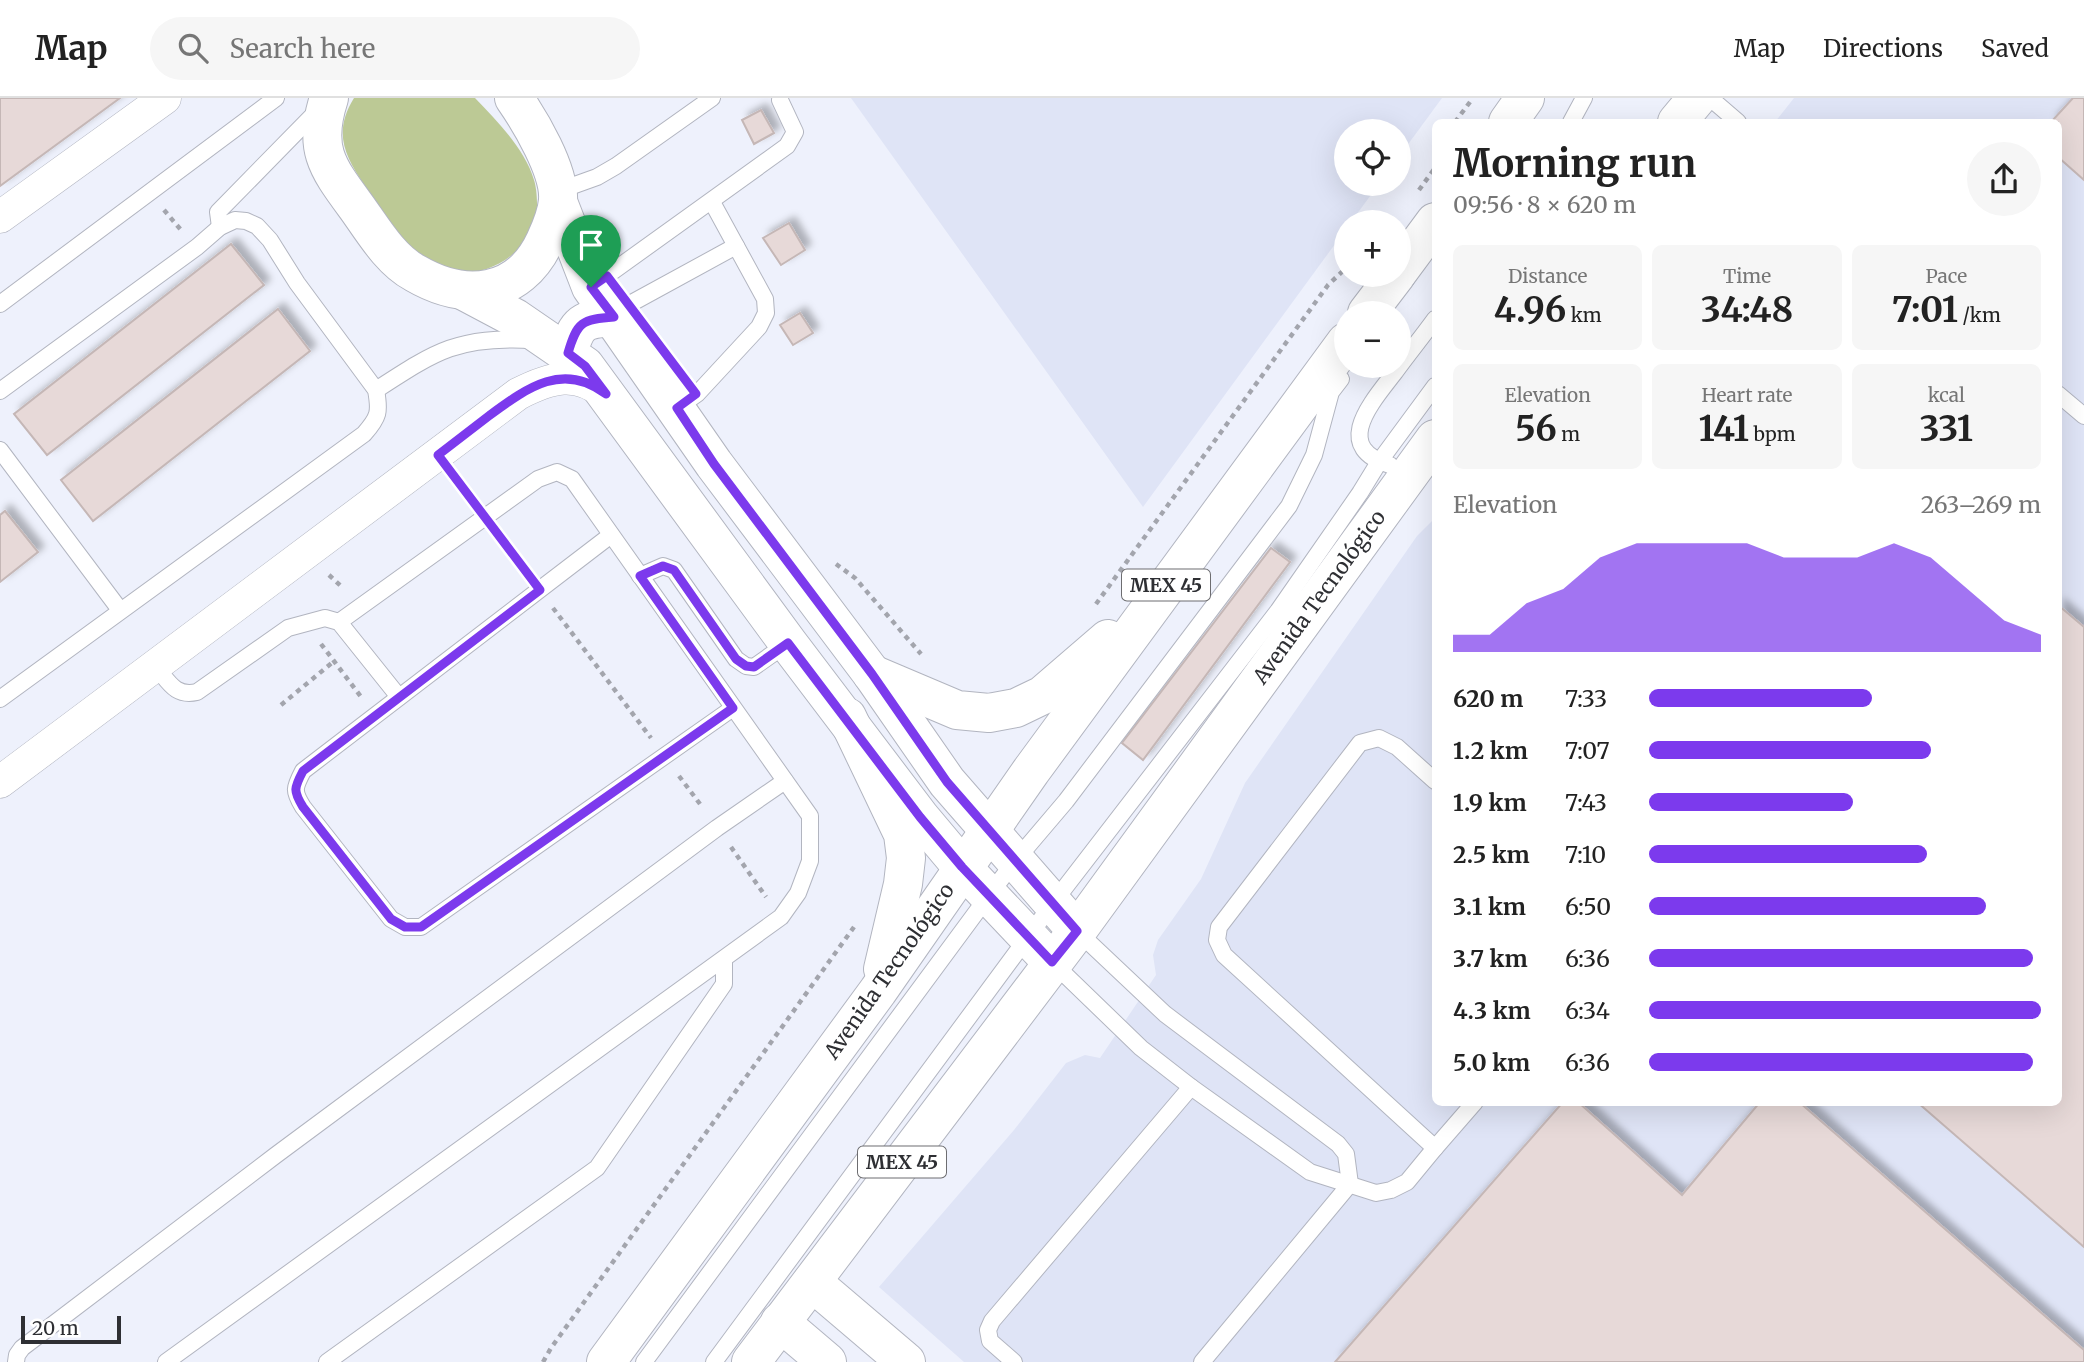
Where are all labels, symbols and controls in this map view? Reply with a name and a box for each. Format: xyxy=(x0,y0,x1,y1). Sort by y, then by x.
search box xyxy=(150,17,640,80)
text: Map xyxy=(35,28,108,69)
icon: search xyxy=(174,29,212,67)
text: Search here xyxy=(230,32,375,65)
text: Map xyxy=(1734,33,1785,64)
text: Directions xyxy=(1823,33,1943,64)
text: Saved xyxy=(1981,33,2049,64)
map controls xyxy=(1334,119,1411,378)
button: locate xyxy=(1334,119,1411,196)
text: Morning run xyxy=(1453,140,1696,187)
button: share xyxy=(1967,142,2041,216)
text: 09:56 · 8 × 620 m xyxy=(1453,190,1636,219)
button: + xyxy=(1334,210,1411,287)
pin xyxy=(561,215,621,287)
icon: arrive xyxy=(572,226,610,264)
text: Distance xyxy=(1508,264,1587,288)
text: Time xyxy=(1723,264,1771,288)
text: Pace xyxy=(1926,264,1967,288)
text: 4.96 xyxy=(1494,288,1566,332)
text: 34:48 xyxy=(1701,288,1793,332)
text: 7:01 xyxy=(1892,288,1958,332)
button: − xyxy=(1334,301,1411,378)
text: km xyxy=(1566,303,1602,327)
text: /km xyxy=(1958,303,2001,327)
text: Elevation xyxy=(1505,383,1591,407)
text: Heart rate xyxy=(1702,383,1792,407)
text: kcal xyxy=(1928,383,1965,407)
text: 56 xyxy=(1515,407,1557,451)
text: 141 xyxy=(1698,407,1749,451)
text: 331 xyxy=(1920,407,1973,451)
text: m xyxy=(1557,422,1580,446)
text: bpm xyxy=(1749,422,1796,446)
text: Elevation xyxy=(1453,490,1557,519)
text: 263–269 m xyxy=(1921,490,2041,519)
street label: Avenida Tecnológico xyxy=(1246,505,1391,690)
road number: MEX 45 xyxy=(1122,570,1210,600)
text: 620 m xyxy=(1453,684,1523,713)
text: 7:33 xyxy=(1565,684,1607,713)
text: 1.2 km xyxy=(1453,736,1528,765)
text: 7:07 xyxy=(1565,736,1610,765)
text: 1.9 km xyxy=(1453,788,1527,817)
text: 7:43 xyxy=(1565,788,1607,817)
text: 2.5 km xyxy=(1453,840,1530,869)
text: 7:10 xyxy=(1565,840,1606,869)
street label: Avenida Tecnológico xyxy=(817,878,960,1065)
text: 3.1 km xyxy=(1453,892,1526,921)
text: 6:50 xyxy=(1565,892,1611,921)
text: 3.7 km xyxy=(1453,944,1528,973)
text: 6:36 xyxy=(1565,944,1610,973)
text: 4.3 km xyxy=(1453,996,1531,1025)
text: 6:34 xyxy=(1565,996,1610,1025)
text: 5.0 km xyxy=(1453,1048,1530,1077)
text: 6:36 xyxy=(1565,1048,1610,1077)
road number: MEX 45 xyxy=(858,1146,946,1178)
scale bar xyxy=(21,1313,121,1345)
text: 20 m xyxy=(32,1316,79,1340)

